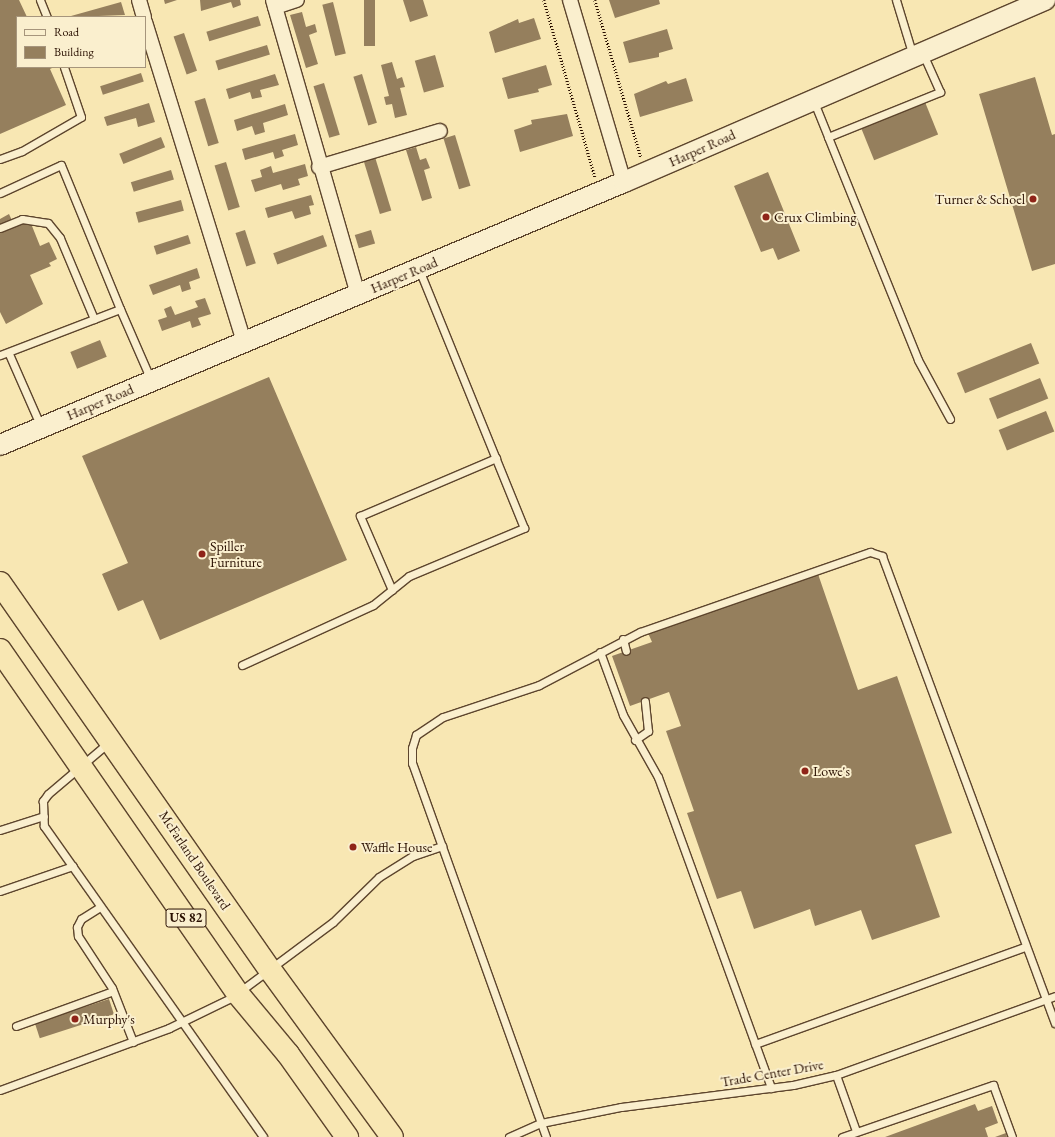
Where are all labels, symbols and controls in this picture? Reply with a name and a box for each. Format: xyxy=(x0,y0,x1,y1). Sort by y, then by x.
legend xyxy=(16,16,146,68)
text: Road xyxy=(54,24,79,40)
text: Building xyxy=(54,44,94,60)
street label: Harper Road xyxy=(666,126,738,170)
place label: Turner & Schoel xyxy=(935,191,1025,207)
marker: Turner & Schoel xyxy=(1028,194,1038,204)
place label: Crux Climbing xyxy=(774,209,857,225)
marker: Crux Climbing xyxy=(761,212,771,222)
street label: Harper Road xyxy=(368,253,440,297)
street label: Harper Road xyxy=(64,380,136,424)
place label: Spiller Furniture xyxy=(210,538,262,570)
marker: Spiller Furniture xyxy=(197,549,207,559)
place label: Lowe's xyxy=(813,763,850,779)
marker: Lowe's xyxy=(800,766,810,776)
street label: McFarland Boulevard xyxy=(156,807,234,913)
place label: Waffle House xyxy=(361,839,433,855)
marker: Waffle House xyxy=(348,842,358,852)
road number: US 82 xyxy=(165,907,207,929)
place label: Murphy's xyxy=(83,1011,135,1027)
marker: Murphy's xyxy=(70,1014,80,1024)
street label: Trade Center Drive xyxy=(720,1056,824,1090)

